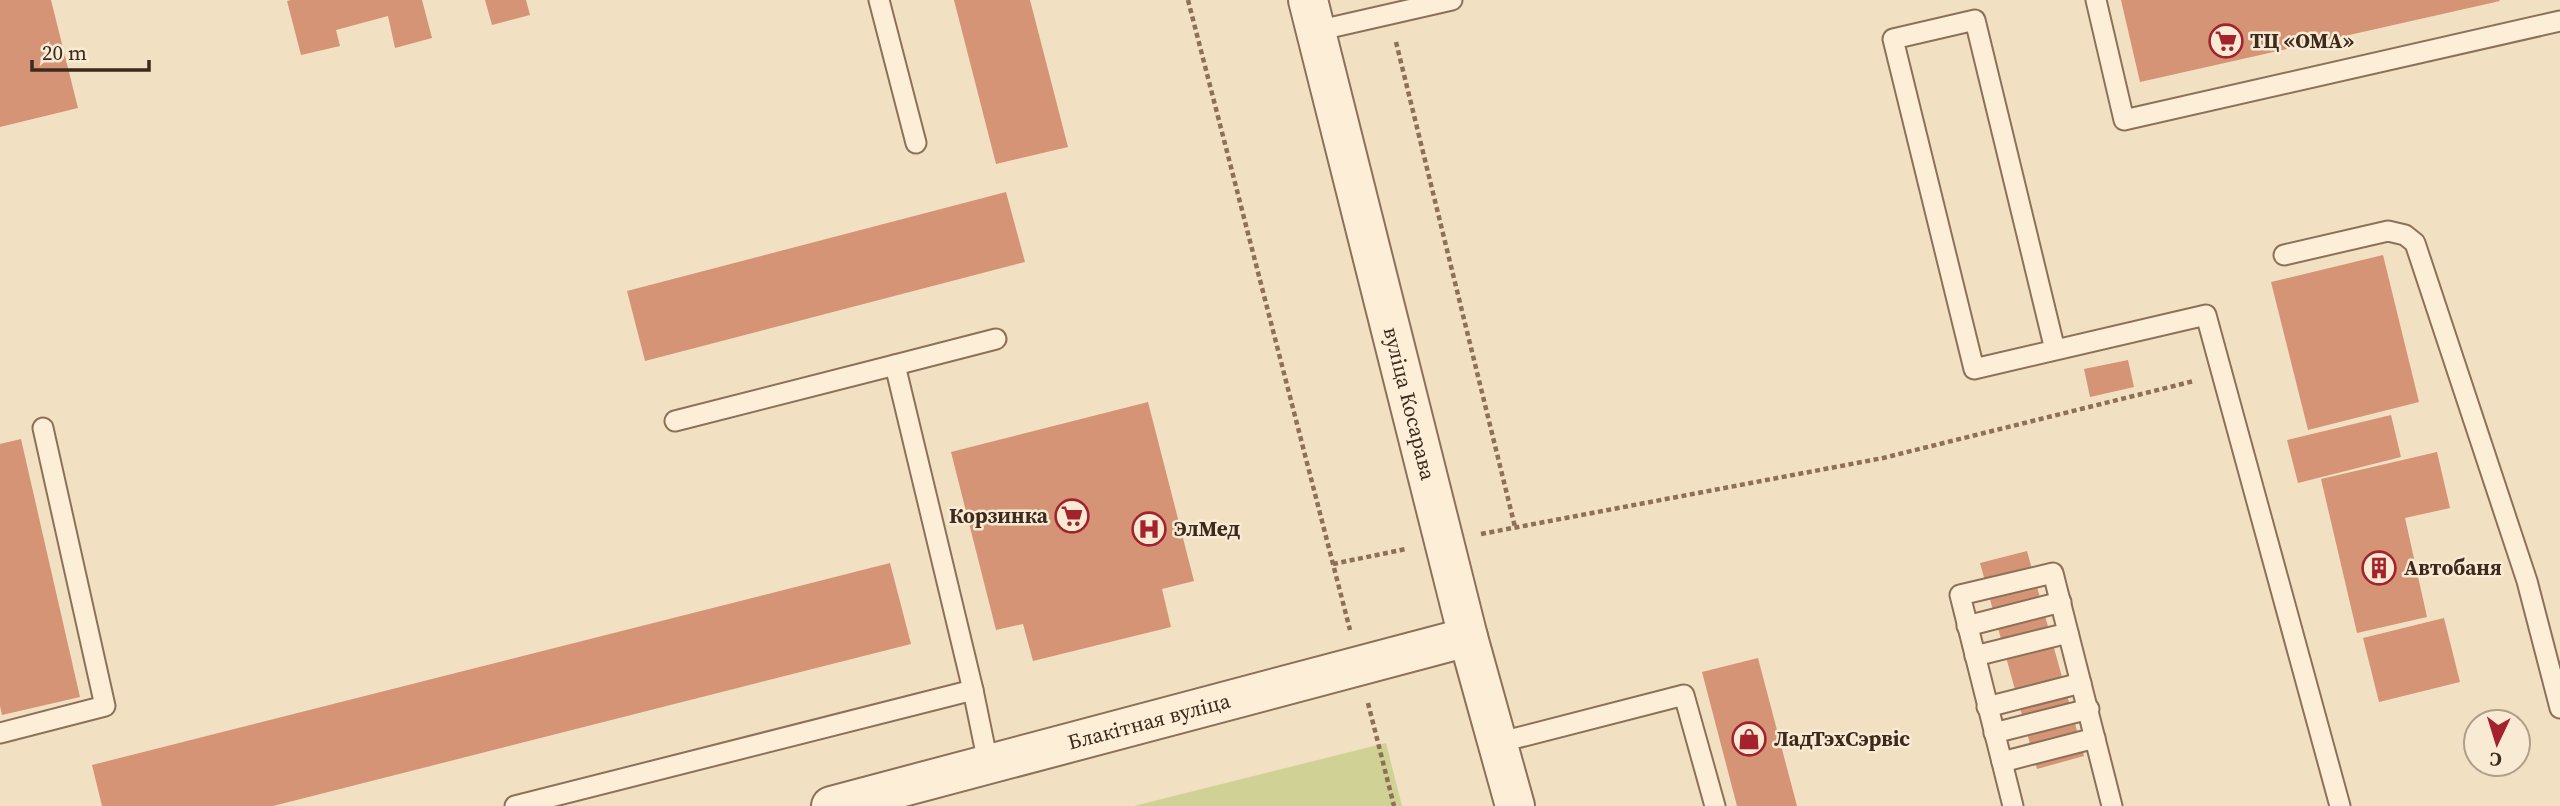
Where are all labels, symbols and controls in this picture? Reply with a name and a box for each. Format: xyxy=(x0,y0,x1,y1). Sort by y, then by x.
supermarket icon: ТЦ «ОМА» xyxy=(2207,22,2245,60)
place label: ТЦ «ОМА» xyxy=(2250,26,2355,55)
scale bar xyxy=(32,28,149,72)
text: 20 m xyxy=(42,38,87,67)
street label: вуліца Косарава xyxy=(1377,324,1443,483)
supermarket icon: Корзинка xyxy=(1053,497,1091,535)
place label: Корзинка xyxy=(949,501,1049,530)
hospital icon: ЭлМед xyxy=(1130,510,1168,548)
place label: ЭлМед xyxy=(1174,514,1240,543)
building icon: Автобаня xyxy=(2360,549,2398,587)
place label: Автобаня xyxy=(2404,553,2502,582)
street label: Блакітная вуліца xyxy=(1064,686,1234,757)
north arrow xyxy=(2462,708,2532,778)
shop icon: ЛадТэхСэрвіс xyxy=(1730,720,1768,758)
place label: ЛадТэхСэрвіс xyxy=(1774,724,1910,753)
text: С xyxy=(2489,747,2503,773)

